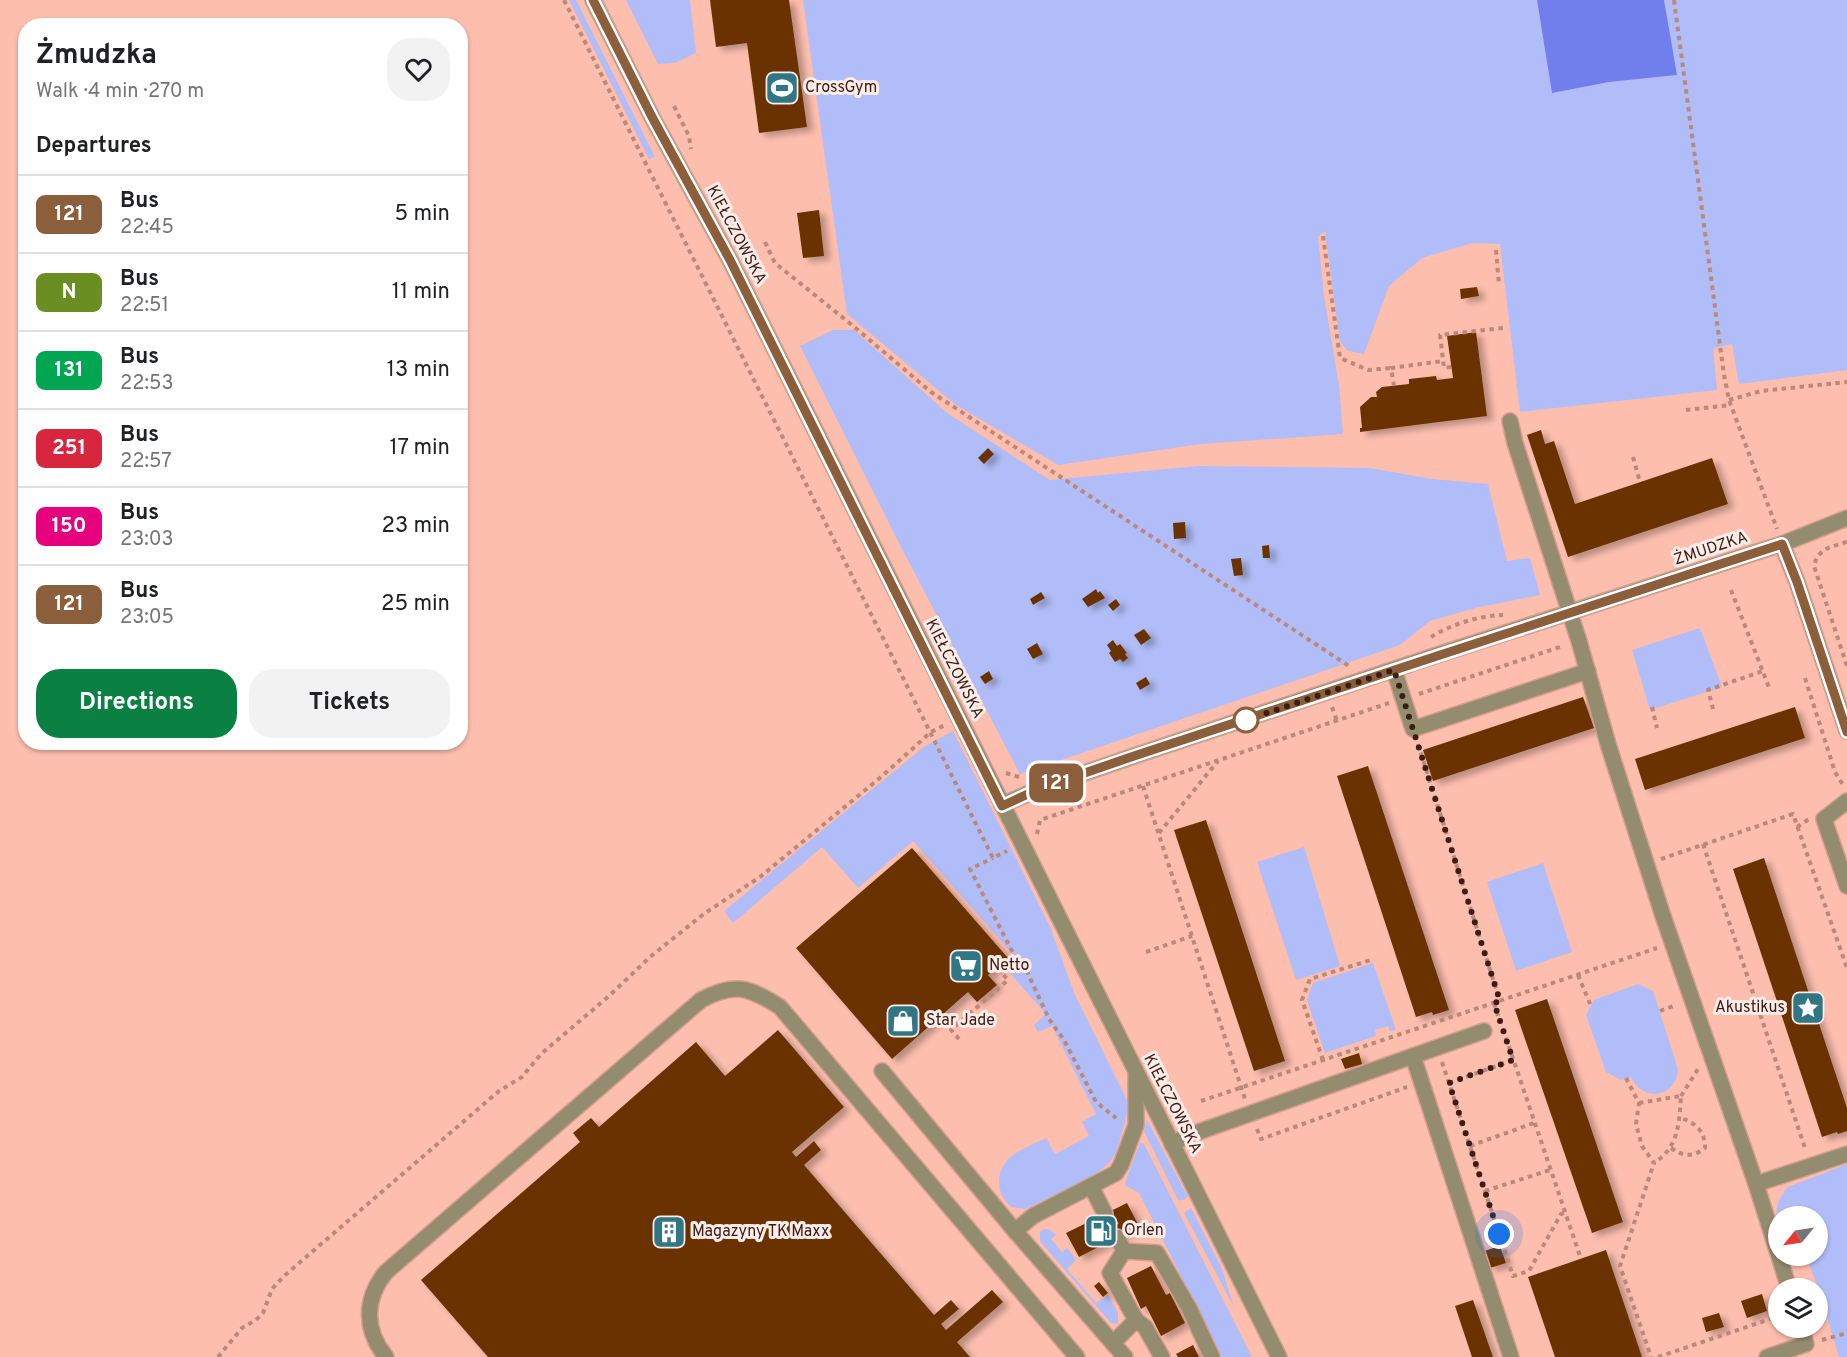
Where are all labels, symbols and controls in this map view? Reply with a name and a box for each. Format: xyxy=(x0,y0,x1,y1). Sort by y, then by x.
text: Żmudzka xyxy=(36,38,157,74)
button: heart xyxy=(387,38,450,101)
sports icon: CrossGym xyxy=(764,70,800,106)
place label: CrossGym xyxy=(805,78,877,98)
text: Walk · 4 min · 270 m xyxy=(36,79,204,105)
text: Departures xyxy=(36,133,152,160)
street label: KIEŁCZOWSKA xyxy=(702,182,770,288)
text: Bus xyxy=(120,188,159,215)
text: 121 xyxy=(54,201,84,228)
text: 5 min xyxy=(395,201,450,228)
text: 22:45 xyxy=(120,215,174,241)
text: Bus xyxy=(120,266,159,293)
text: N xyxy=(61,279,77,306)
text: 11 min xyxy=(392,279,450,306)
text: 22:51 xyxy=(120,293,169,319)
text: Bus xyxy=(120,344,159,371)
text: 131 xyxy=(54,357,84,384)
text: 13 min xyxy=(387,357,450,384)
text: 22:53 xyxy=(120,371,173,397)
text: Bus xyxy=(120,422,159,449)
text: 251 xyxy=(52,435,86,462)
text: 17 min xyxy=(390,435,450,462)
text: 22:57 xyxy=(120,449,172,475)
text: Bus xyxy=(120,500,159,527)
text: 150 xyxy=(52,513,87,540)
text: 23 min xyxy=(382,513,450,540)
text: 23:03 xyxy=(120,527,174,553)
street label: ŻMUDZKA xyxy=(1671,527,1751,570)
text: Bus xyxy=(120,578,159,605)
text: 121 xyxy=(54,591,84,618)
text: 25 min xyxy=(381,591,450,618)
text: 23:05 xyxy=(120,605,174,631)
street label: KIEŁCZOWSKA xyxy=(920,616,988,722)
button: Directions xyxy=(36,669,237,738)
button: Tickets xyxy=(249,669,450,738)
unlabelled marker xyxy=(1233,707,1259,733)
line badge: 121 xyxy=(1022,764,1090,802)
text: 121 xyxy=(1041,770,1071,797)
supermarket icon: Netto xyxy=(948,948,984,984)
place label: Netto xyxy=(989,956,1030,976)
place icon: Akustikus xyxy=(1790,990,1826,1026)
place label: Akustikus xyxy=(1715,998,1785,1018)
shop icon: Star Jade xyxy=(885,1003,921,1039)
place label: Star Jade xyxy=(926,1011,995,1031)
street label: KIEŁCZOWSKA xyxy=(1138,1051,1206,1157)
north arrow xyxy=(1768,1206,1828,1266)
map controls xyxy=(1768,1206,1828,1338)
fuel station icon: Orlen xyxy=(1083,1213,1119,1249)
building icon: Magazyny TK Maxx xyxy=(651,1214,687,1250)
your location xyxy=(1484,1219,1514,1249)
place label: Orlen xyxy=(1124,1221,1164,1241)
place label: Magazyny TK Maxx xyxy=(692,1222,829,1242)
button: layers xyxy=(1768,1278,1828,1338)

